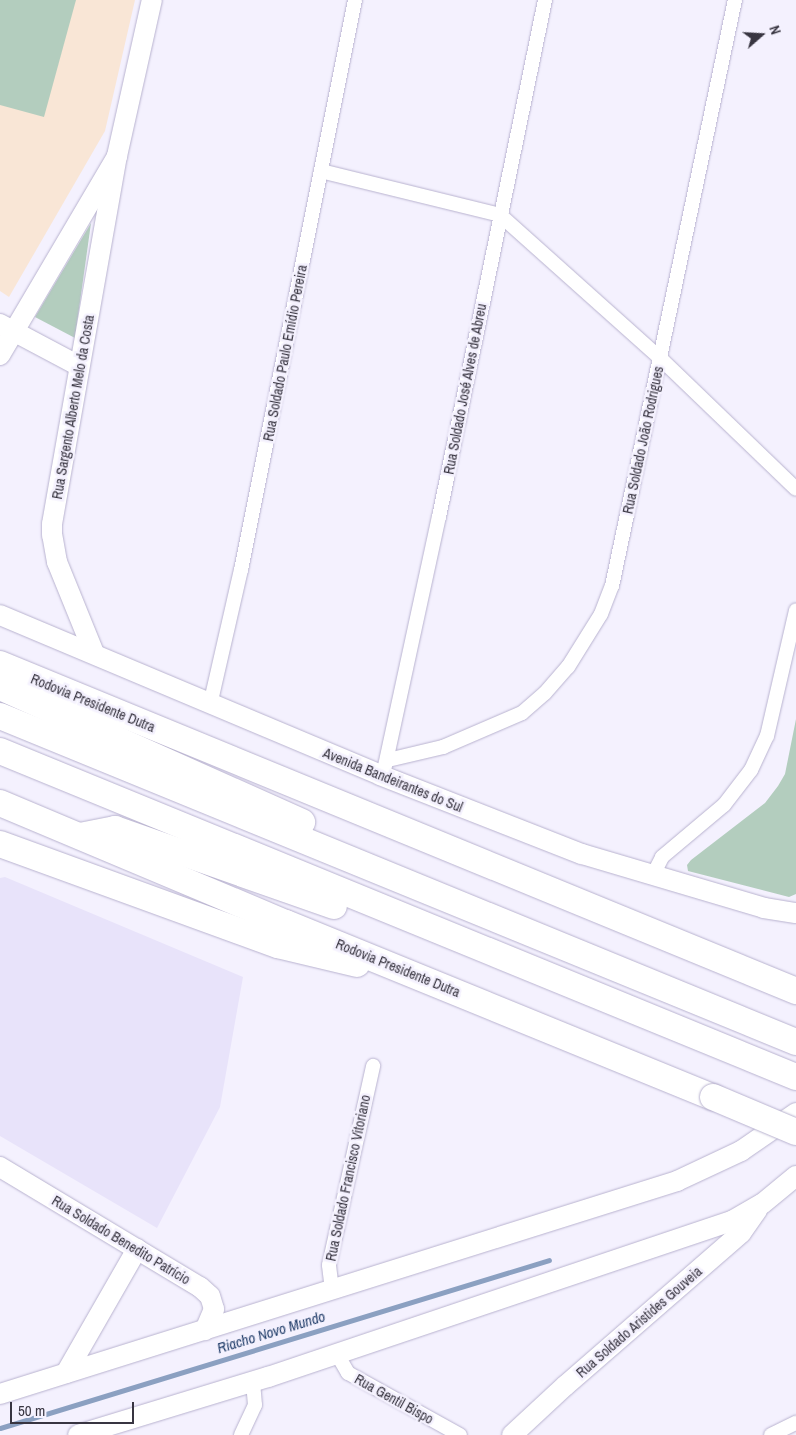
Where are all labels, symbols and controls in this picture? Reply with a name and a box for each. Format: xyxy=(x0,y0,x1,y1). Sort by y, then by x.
north arrow xyxy=(736,10,786,60)
text: N xyxy=(765,23,785,37)
street label: Rua Soldado Paulo Emídio Pereira xyxy=(260,263,310,443)
street label: Rua Soldado José Alves de Abreu xyxy=(440,302,490,476)
street label: Rua Sargento Alberto Melo da Costa xyxy=(48,313,98,501)
street label: Rua Soldado João Rodrigues xyxy=(619,365,667,515)
street label: Rodovia Presidente Dutra xyxy=(28,670,158,736)
street label: Avenida Bandeirantes do Sul xyxy=(321,744,465,816)
street label: Rodovia Presidente Dutra xyxy=(333,935,463,1001)
street label: Rua Soldado Francisco Vitoriano xyxy=(322,1093,374,1263)
street label: Rua Soldado Benedito Patrício xyxy=(49,1192,193,1288)
street label: Rua Soldado Aristides Gouveia xyxy=(573,1263,705,1381)
water label: Riacho Novo Mundo xyxy=(215,1307,327,1357)
street label: Rua Gentil Bispo xyxy=(352,1370,436,1428)
scale bar xyxy=(12,1392,136,1424)
text: 50 m xyxy=(18,1400,45,1421)

